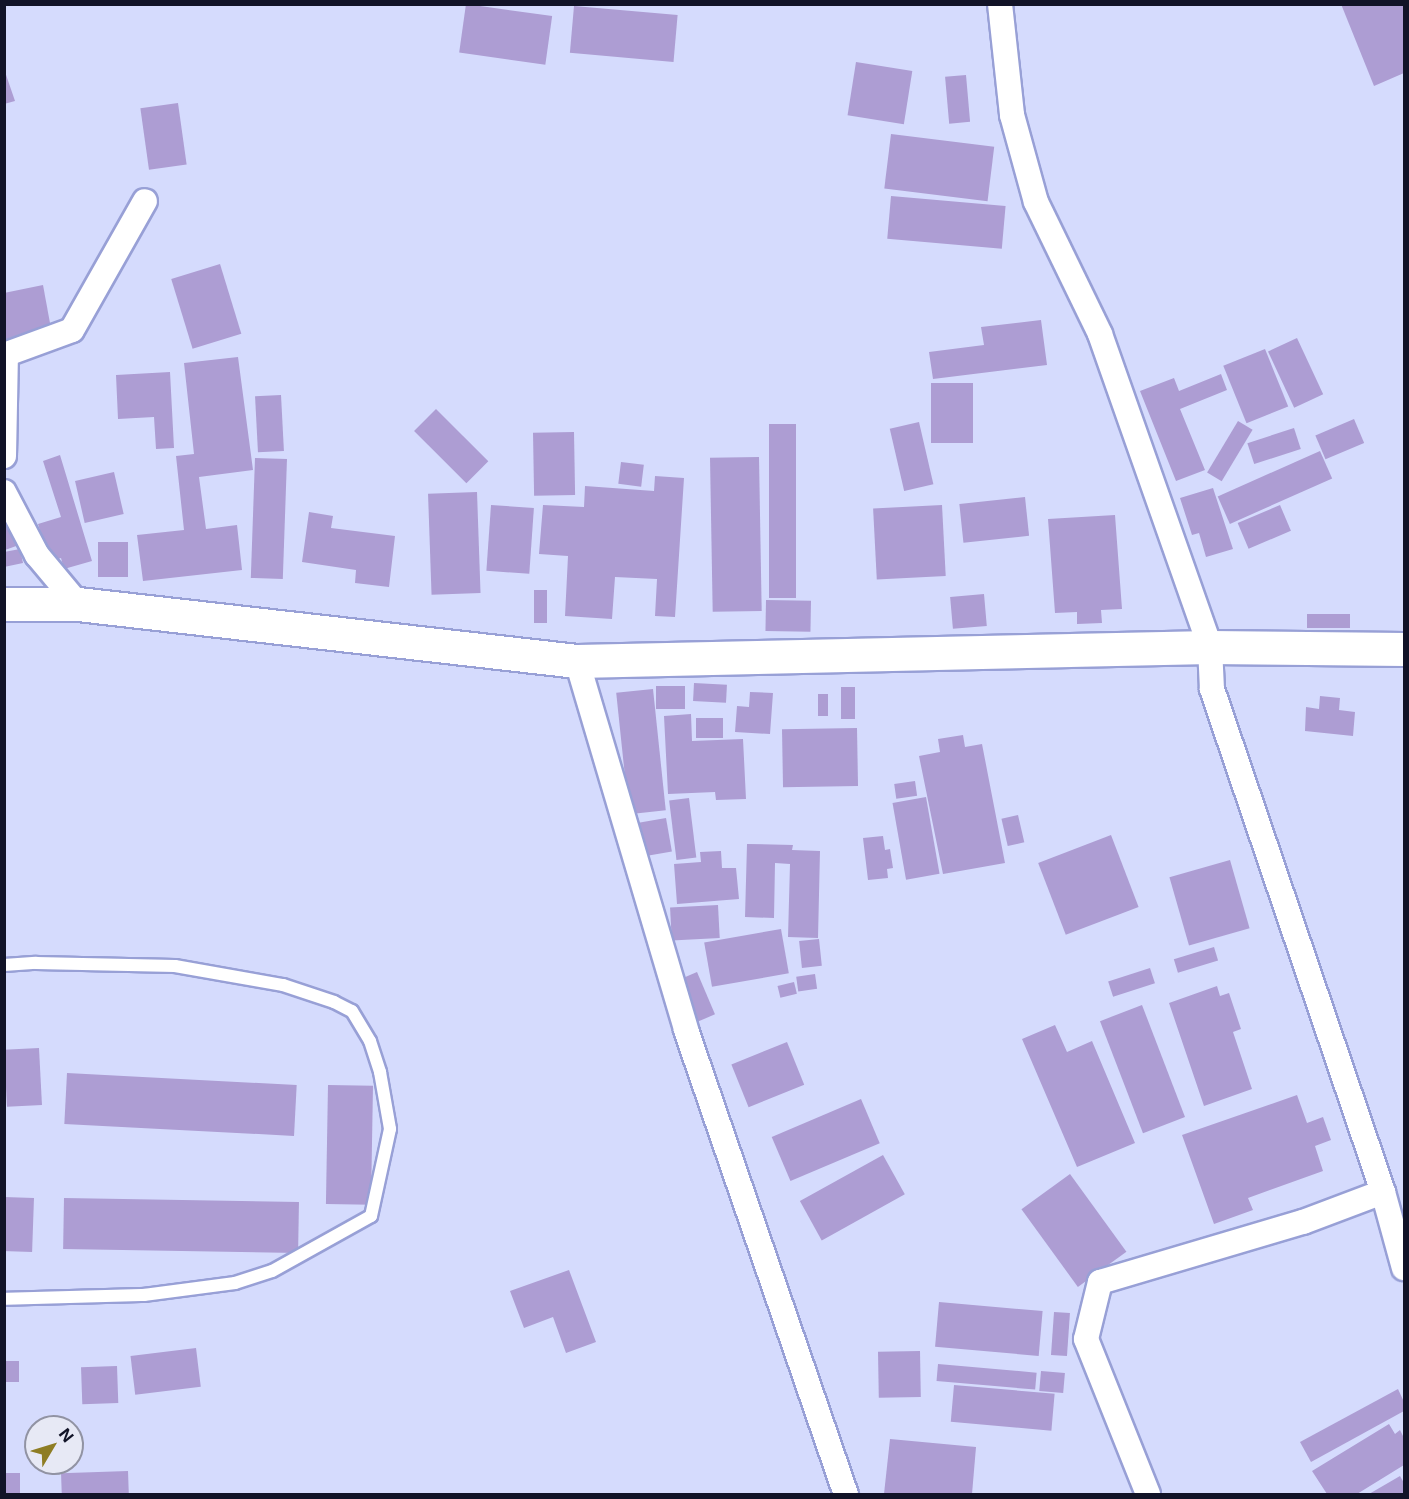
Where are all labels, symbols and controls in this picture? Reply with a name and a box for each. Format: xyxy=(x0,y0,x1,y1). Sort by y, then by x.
north arrow xyxy=(24,1415,84,1475)
text: N xyxy=(55,1424,78,1446)

